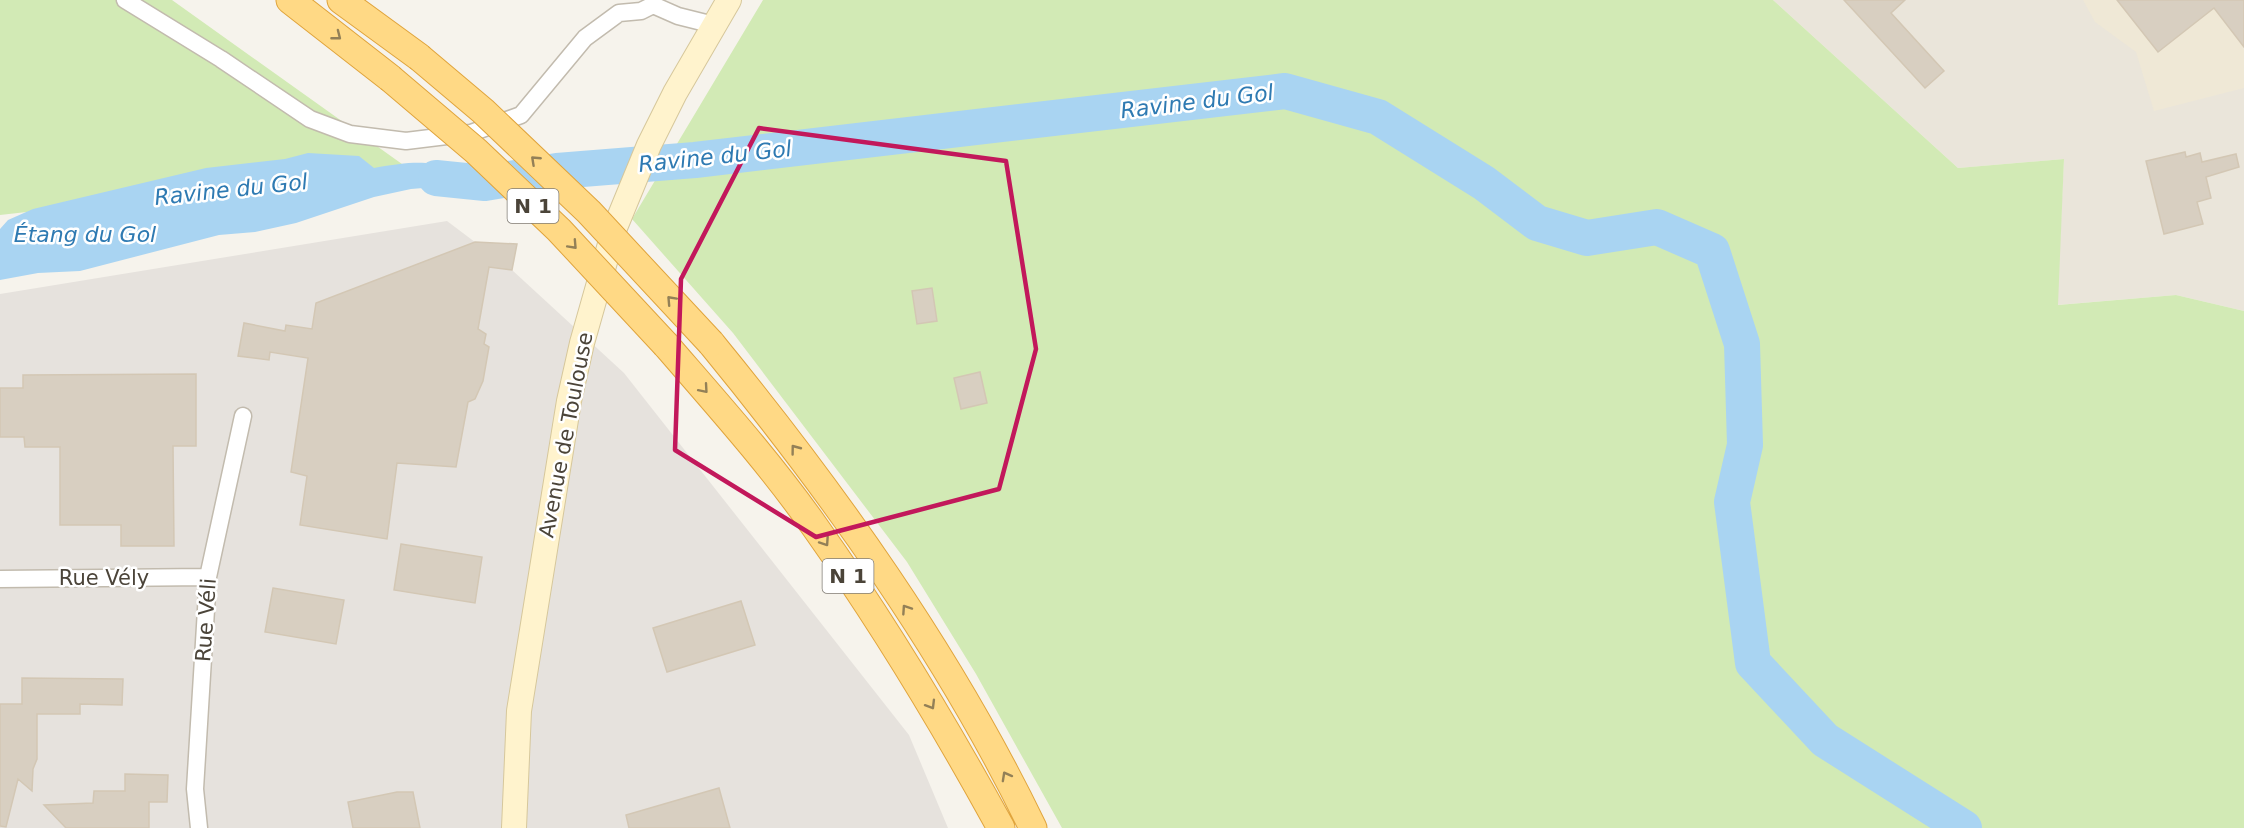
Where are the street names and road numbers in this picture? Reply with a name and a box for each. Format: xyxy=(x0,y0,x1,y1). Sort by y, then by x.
road number: N 1 xyxy=(508,189,558,223)
street label: Avenue de Toulouse xyxy=(534,330,598,540)
road number: N 1 xyxy=(822,559,874,593)
street label: Rue Vély xyxy=(59,566,149,590)
street label: Rue Véli xyxy=(191,577,221,663)

